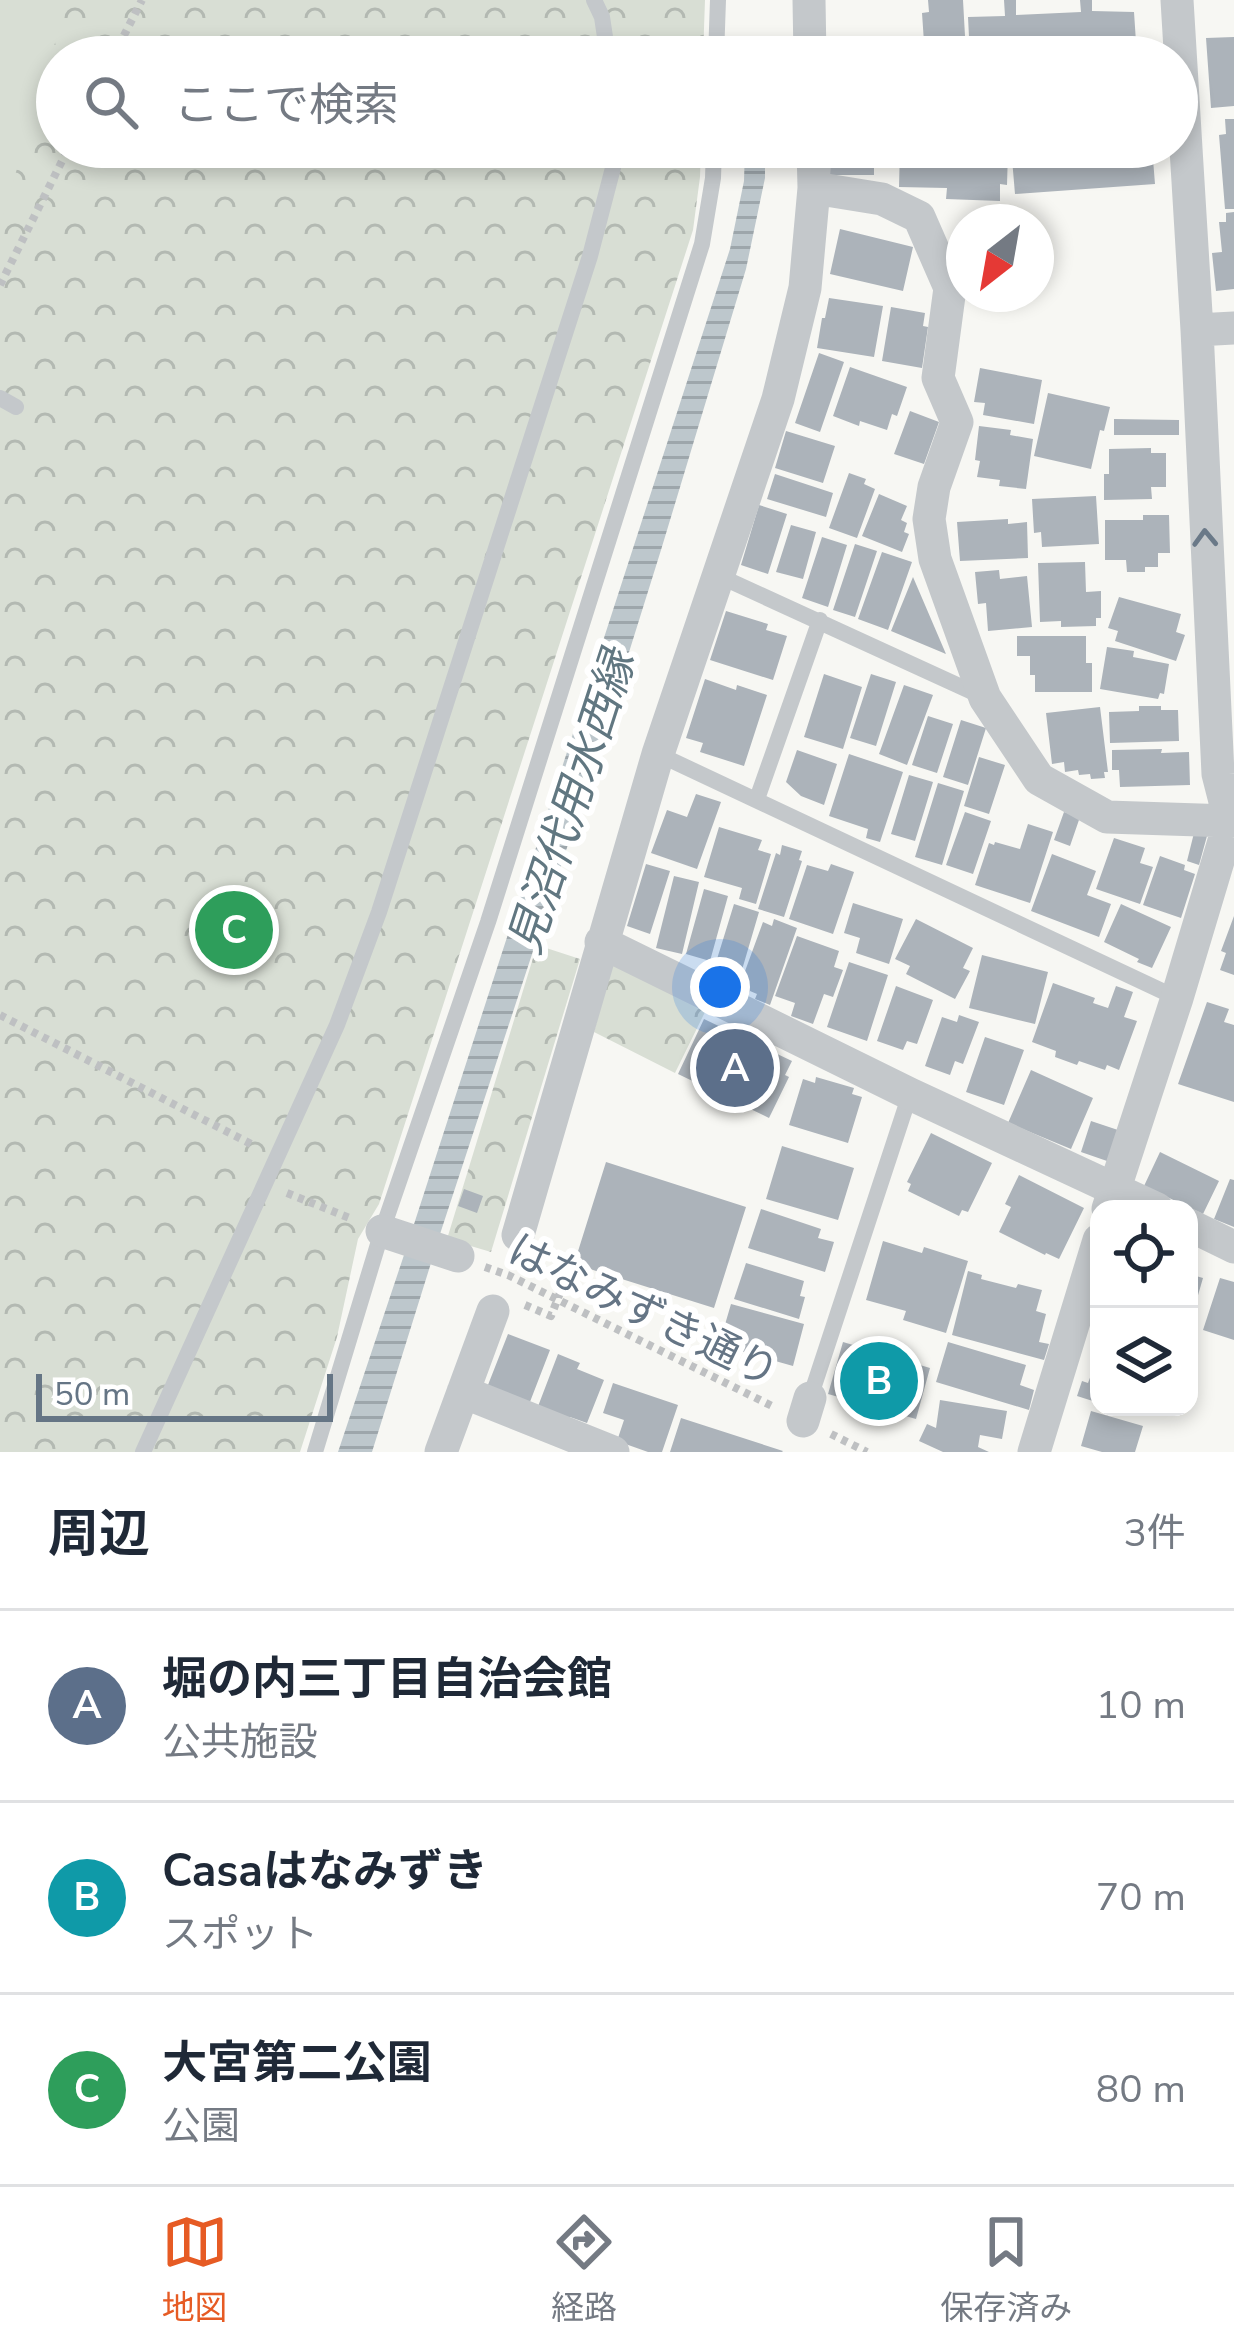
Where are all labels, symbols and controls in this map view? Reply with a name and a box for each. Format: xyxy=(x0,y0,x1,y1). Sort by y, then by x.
search box xyxy=(36,36,1198,168)
icon: search xyxy=(78,69,144,135)
text: ここで検索 xyxy=(174,75,399,136)
north arrow xyxy=(946,204,1054,312)
one-way arrow xyxy=(1193,528,1219,547)
water label: 見沼代用水西縁 xyxy=(495,638,652,962)
pin: C xyxy=(195,885,273,975)
your location xyxy=(690,957,750,1017)
pin: A xyxy=(696,1023,774,1113)
map controls xyxy=(1090,1200,1198,1416)
button: locate xyxy=(1090,1200,1198,1308)
street label: はなみずき通り xyxy=(499,1221,788,1401)
button: layers xyxy=(1090,1308,1198,1416)
pin: B xyxy=(840,1336,918,1426)
scale bar xyxy=(36,1368,333,1421)
text: 50 m xyxy=(54,1372,130,1417)
text: 周辺 xyxy=(48,1499,150,1569)
text: 3件 xyxy=(1124,1507,1186,1560)
text: 堀の内三丁目自治会館 xyxy=(162,1649,612,1710)
text: A xyxy=(72,1679,102,1732)
text: 10 m xyxy=(1096,1679,1186,1732)
text: 公共施設 xyxy=(162,1716,318,1769)
text: Casaはなみずき xyxy=(162,1841,488,1902)
text: B xyxy=(74,1871,100,1924)
text: 70 m xyxy=(1096,1871,1186,1924)
text: スポット xyxy=(162,1908,318,1961)
text: 大宮第二公園 xyxy=(162,2033,432,2094)
text: C xyxy=(74,2063,100,2116)
text: 80 m xyxy=(1096,2063,1186,2116)
text: 公園 xyxy=(162,2100,240,2153)
tab: 地図 xyxy=(162,2209,228,2331)
tab: 経路 xyxy=(551,2209,617,2331)
tab: 保存済み xyxy=(940,2209,1072,2331)

